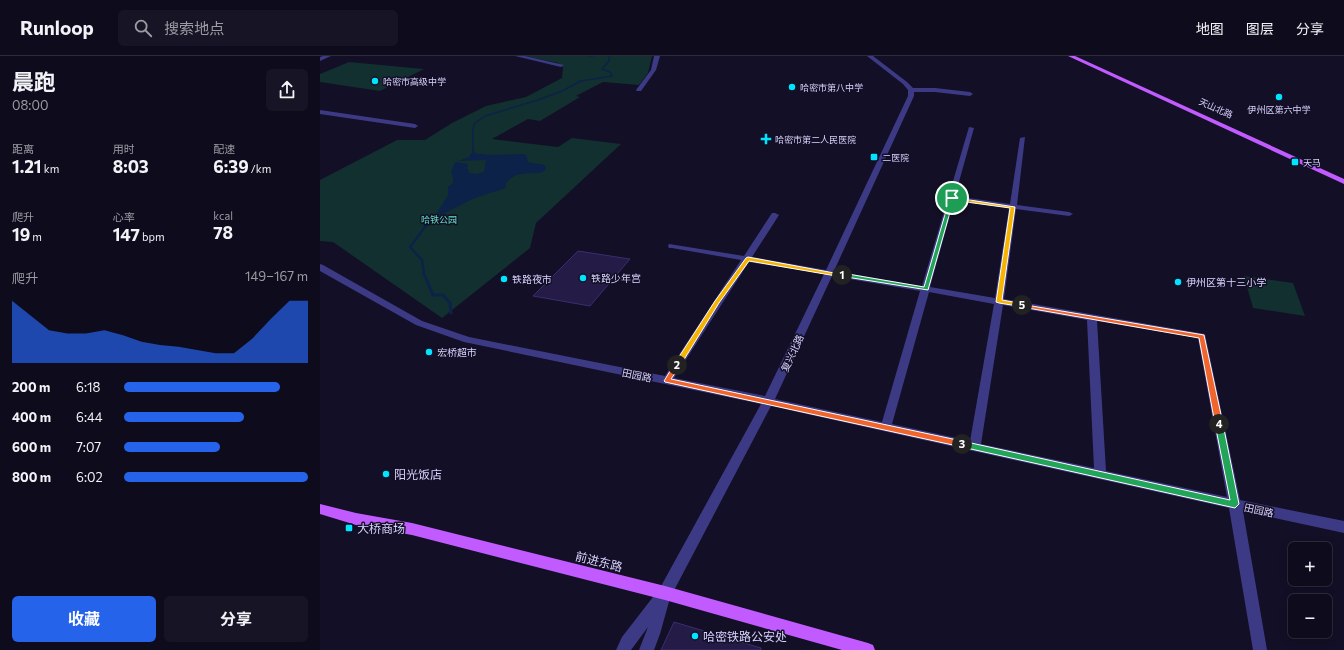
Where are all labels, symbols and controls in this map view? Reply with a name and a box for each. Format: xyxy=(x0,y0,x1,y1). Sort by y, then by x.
search box xyxy=(118,10,398,46)
text: Runloop xyxy=(20,16,94,39)
icon: search xyxy=(132,17,154,39)
text: 搜索地点 xyxy=(164,19,224,37)
text: 地图 xyxy=(1196,20,1224,37)
text: 图层 xyxy=(1246,20,1274,37)
text: 分享 xyxy=(1296,20,1324,37)
text: 晨跑 xyxy=(12,68,56,95)
button: share xyxy=(266,69,308,111)
marker: 哈密市高级中学 xyxy=(370,76,380,86)
place label: 哈密市高级中学 xyxy=(383,76,446,87)
marker: 哈密市第八中学 xyxy=(787,82,797,92)
place label: 哈密市第八中学 xyxy=(800,82,863,93)
marker: 伊州区第六中学 xyxy=(1274,92,1284,102)
street label: 天山北路 xyxy=(1197,96,1235,120)
text: 08:00 xyxy=(12,97,48,113)
place label: 伊州区第六中学 xyxy=(1246,104,1311,115)
marker: 哈密市第二人民医院 xyxy=(760,133,772,145)
place label: 哈密市第二人民医院 xyxy=(775,134,856,145)
text: 距离 xyxy=(12,142,34,155)
text: 用时 xyxy=(113,142,135,155)
text: 配速 xyxy=(213,142,235,155)
marker: 二医院 xyxy=(869,152,879,162)
place label: 二医院 xyxy=(882,152,909,163)
text: 1.21 xyxy=(12,156,42,177)
text: 8:03 xyxy=(113,156,149,177)
text: 6:39 xyxy=(213,156,249,177)
marker: 天马 xyxy=(1290,157,1300,167)
place label: 天马 xyxy=(1303,157,1321,168)
text: km xyxy=(42,162,59,175)
text: /km xyxy=(249,162,271,175)
pin xyxy=(935,181,969,215)
icon: arrive xyxy=(941,187,963,209)
text: kcal xyxy=(213,209,233,222)
text: 爬升 xyxy=(12,210,34,223)
text: 心率 xyxy=(113,210,135,223)
park label: 哈铁公园 xyxy=(421,214,457,225)
text: 78 xyxy=(213,222,233,243)
text: 19 xyxy=(12,224,30,245)
text: 147 xyxy=(113,224,140,245)
text: m xyxy=(30,230,42,243)
text: bpm xyxy=(140,230,165,243)
pin: 1 xyxy=(832,265,852,285)
text: 149–167 m xyxy=(245,268,308,284)
text: 1 xyxy=(840,268,844,281)
text: 爬升 xyxy=(12,270,38,286)
place label: 铁路少年宫 xyxy=(591,272,641,284)
place label: 铁路夜市 xyxy=(512,273,552,285)
marker: 铁路少年宫 xyxy=(578,273,588,283)
marker: 铁路夜市 xyxy=(499,274,509,284)
place label: 伊州区第十三小学 xyxy=(1186,276,1266,288)
marker: 伊州区第十三小学 xyxy=(1173,277,1183,287)
pin: 5 xyxy=(1012,295,1032,315)
text: 5 xyxy=(1019,298,1025,311)
street label: 复兴北路 xyxy=(778,332,806,374)
place label: 宏桥超市 xyxy=(437,346,477,358)
marker: 宏桥超市 xyxy=(424,347,434,357)
pin: 2 xyxy=(667,355,687,375)
text: 2 xyxy=(674,358,680,371)
street label: 田园路 xyxy=(621,366,653,384)
text: 200 m xyxy=(12,379,50,395)
text: 6:18 xyxy=(76,379,100,395)
text: 400 m xyxy=(12,409,51,425)
text: 6:44 xyxy=(76,409,103,425)
pin: 4 xyxy=(1209,414,1229,434)
text: 4 xyxy=(1216,417,1222,430)
pin: 3 xyxy=(952,434,972,454)
text: 3 xyxy=(959,437,965,450)
text: 600 m xyxy=(12,439,51,455)
text: 7:07 xyxy=(76,439,101,455)
place label: 阳光饭店 xyxy=(394,467,442,481)
text: 800 m xyxy=(12,469,51,485)
text: 6:02 xyxy=(76,469,103,485)
marker: 阳光饭店 xyxy=(381,469,391,479)
street label: 田园路 xyxy=(1243,501,1275,519)
place label: 大桥商场 xyxy=(357,521,405,535)
marker: 大桥商场 xyxy=(344,523,354,533)
map controls xyxy=(1288,542,1332,638)
button: + xyxy=(1288,542,1332,586)
street label: 前进东路 xyxy=(574,548,624,574)
button: − xyxy=(1288,594,1332,638)
button: 收藏 xyxy=(12,596,156,642)
button: 分享 xyxy=(164,596,308,642)
place label: 哈密铁路公安处 xyxy=(703,629,787,643)
marker: 哈密铁路公安处 xyxy=(690,631,700,641)

